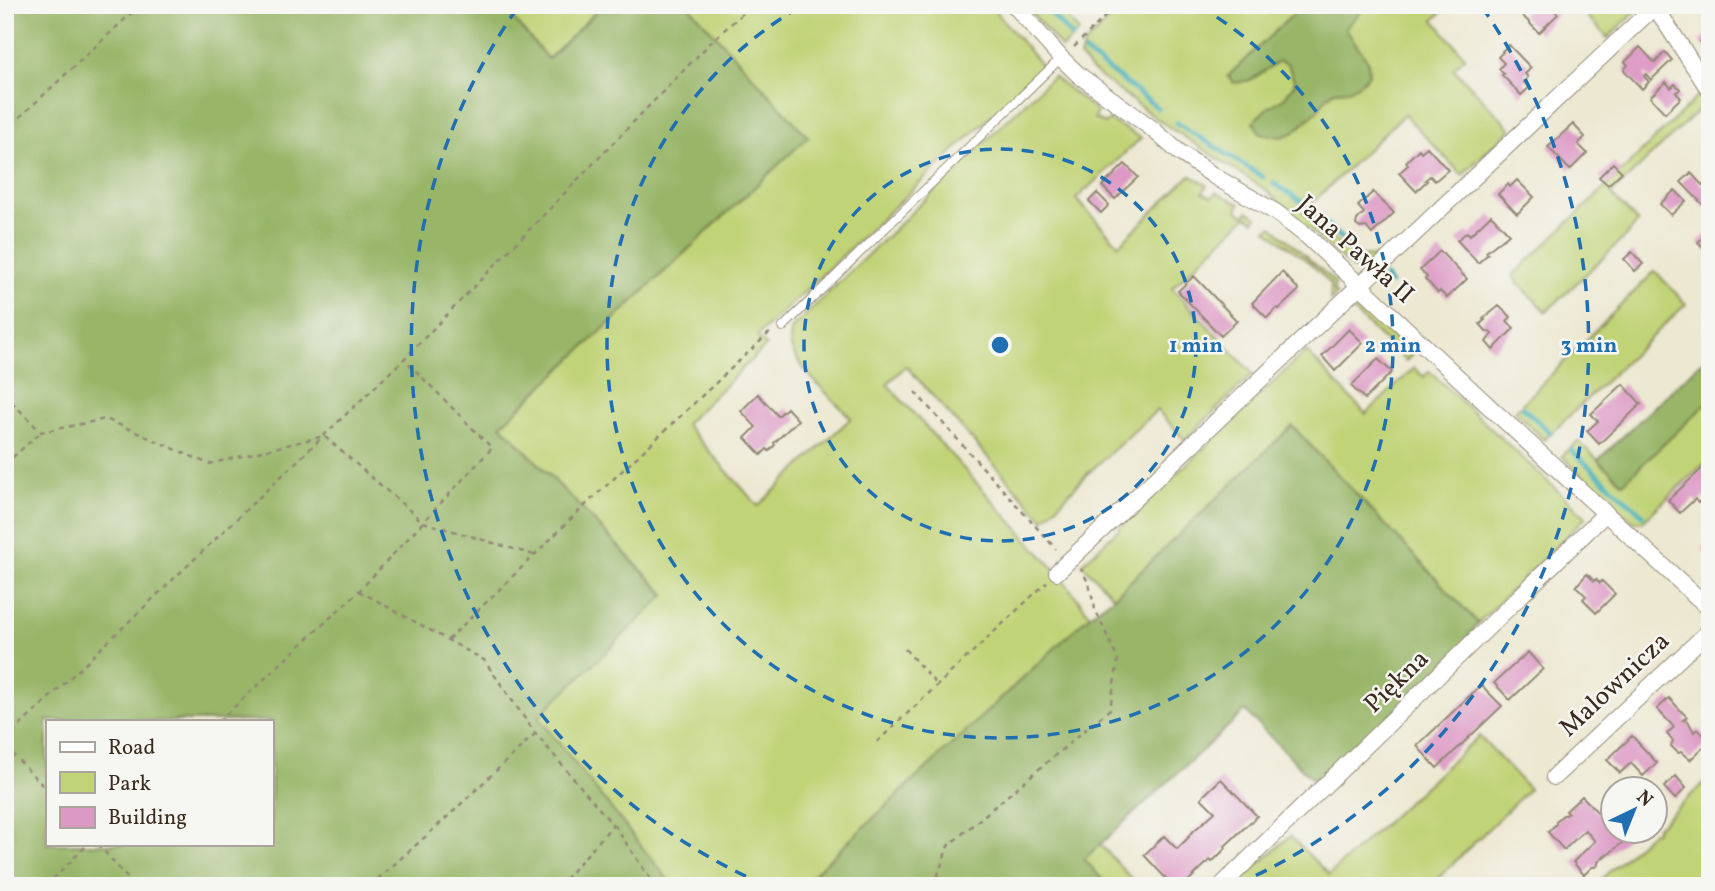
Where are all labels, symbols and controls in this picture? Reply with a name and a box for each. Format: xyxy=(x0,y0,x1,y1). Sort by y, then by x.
street label: Jana Pawła II xyxy=(1288,187,1422,313)
text: 1 min xyxy=(1169,332,1223,361)
text: 2 min xyxy=(1365,332,1421,361)
text: 3 min xyxy=(1561,332,1617,361)
centre of rings xyxy=(988,333,1012,357)
street label: Malownicza xyxy=(1552,624,1678,746)
street label: Piękna xyxy=(1356,642,1438,722)
legend xyxy=(46,720,273,846)
text: Road xyxy=(108,734,155,763)
text: Park xyxy=(108,770,151,799)
north arrow xyxy=(1600,776,1670,846)
text: N xyxy=(1630,785,1658,813)
text: Building xyxy=(108,804,187,833)

